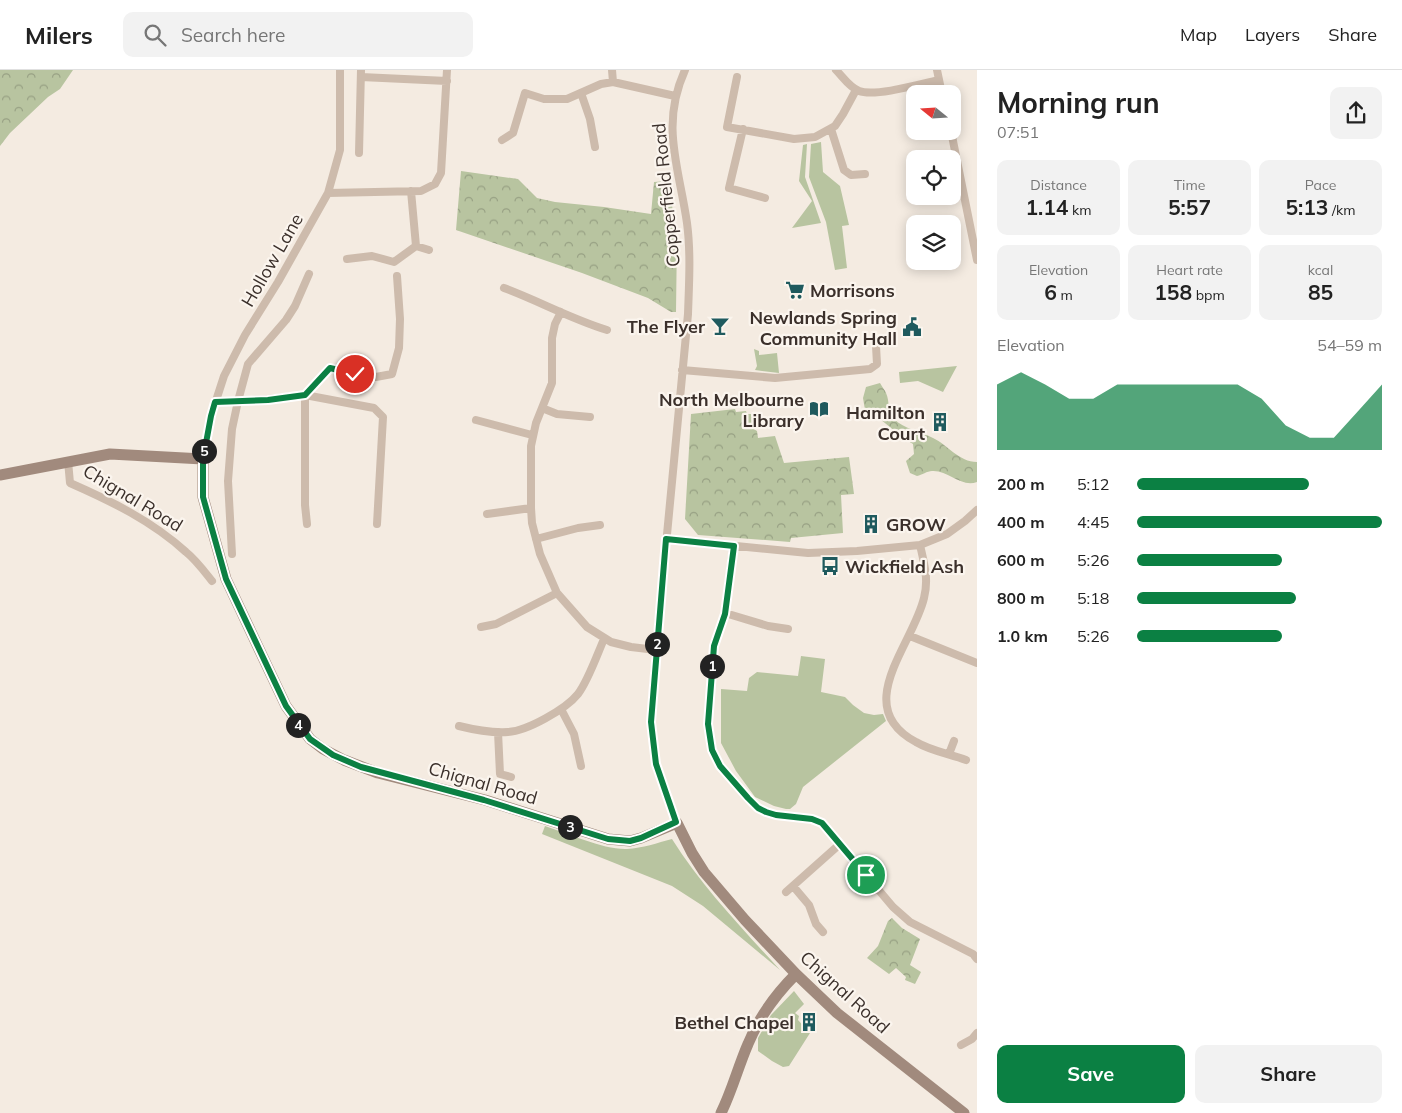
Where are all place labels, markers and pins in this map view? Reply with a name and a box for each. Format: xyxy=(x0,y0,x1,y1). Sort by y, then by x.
supermarket icon: Morrisons xyxy=(784,279,806,301)
place label: Morrisons xyxy=(810,279,895,302)
place label: Newlands Spring Community Hall xyxy=(749,306,897,350)
place label: The Flyer xyxy=(627,315,706,338)
bar icon: The Flyer xyxy=(709,315,731,337)
public building icon: Newlands Spring Community Hall xyxy=(901,316,923,338)
pin xyxy=(334,353,376,395)
place label: North Melbourne Library xyxy=(659,388,804,432)
library icon: North Melbourne Library xyxy=(808,398,830,420)
place label: Hamilton Court xyxy=(846,401,925,445)
building icon: Hamilton Court xyxy=(929,411,951,433)
pin: 5 xyxy=(192,438,216,464)
building icon: GROW xyxy=(860,513,882,535)
place label: GROW xyxy=(886,513,946,536)
bus stop icon: Wickfield Ash xyxy=(819,555,841,577)
place label: Wickfield Ash xyxy=(845,555,964,578)
pin: 2 xyxy=(644,632,670,656)
pin: 1 xyxy=(700,654,724,678)
pin: 4 xyxy=(286,712,310,738)
pin: 3 xyxy=(558,814,582,840)
pin xyxy=(845,854,887,896)
place label: Bethel Chapel xyxy=(675,1011,794,1034)
building icon: Bethel Chapel xyxy=(798,1011,820,1033)

